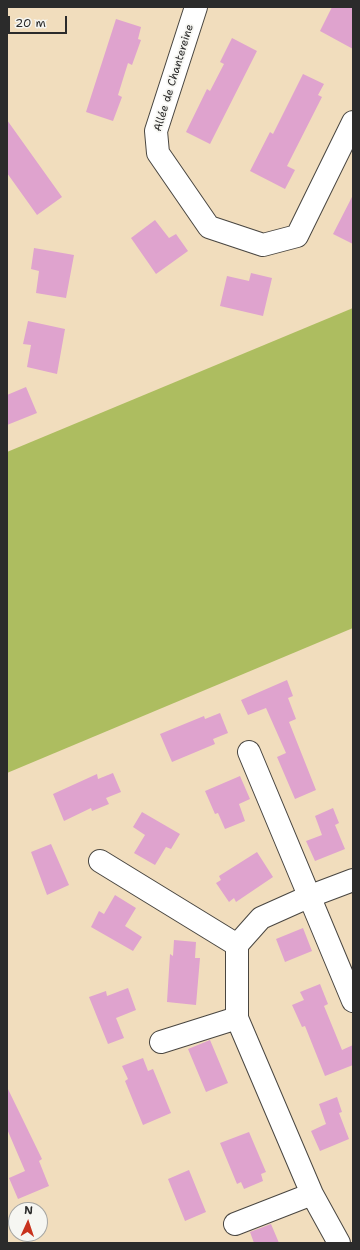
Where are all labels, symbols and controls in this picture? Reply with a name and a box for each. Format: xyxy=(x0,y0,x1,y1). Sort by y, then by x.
scale bar xyxy=(10,8,69,34)
text: 20 m xyxy=(15,15,46,31)
street label: Allée de Chantereine xyxy=(151,23,197,133)
north arrow xyxy=(8,1202,48,1242)
text: N xyxy=(24,1203,33,1218)

